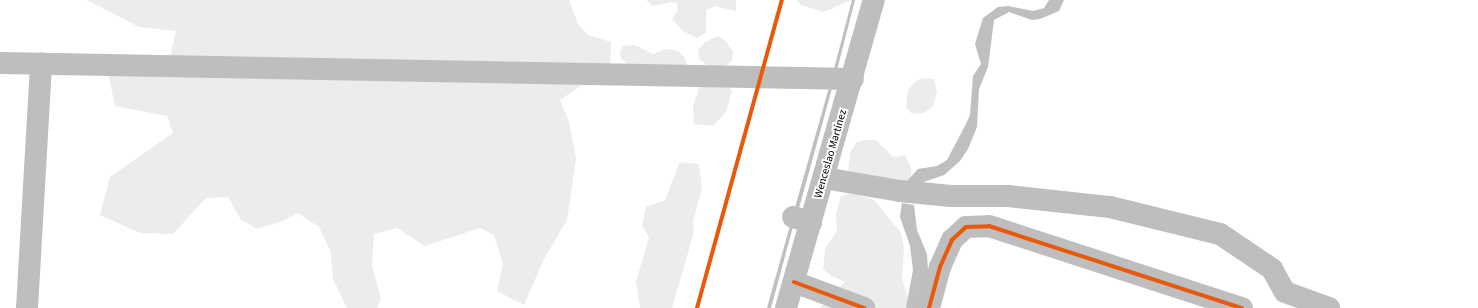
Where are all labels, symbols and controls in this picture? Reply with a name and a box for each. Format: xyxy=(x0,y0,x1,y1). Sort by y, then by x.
street label: Wenceslao Martínez xyxy=(812,108,850,200)

